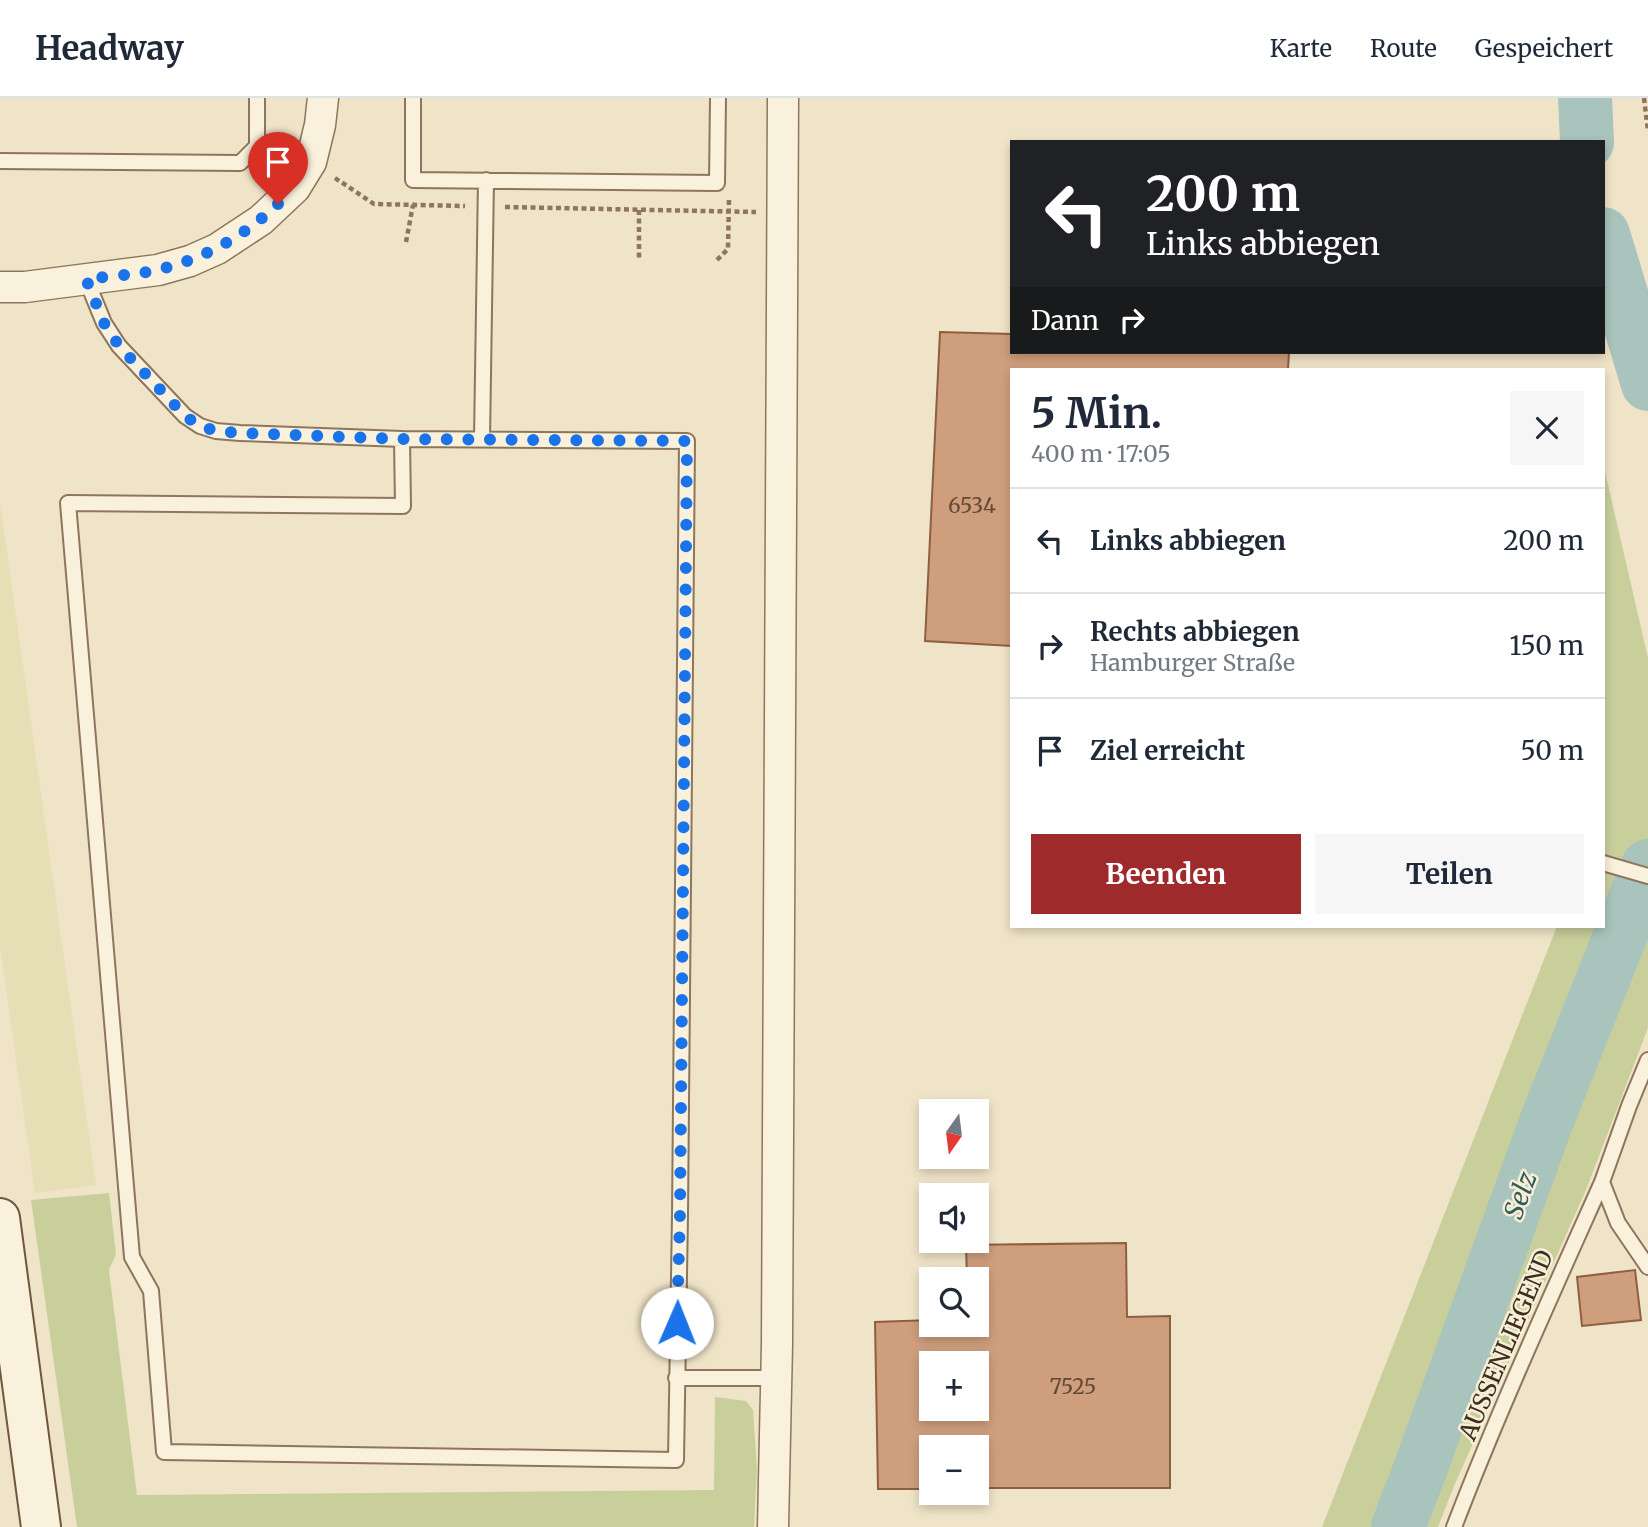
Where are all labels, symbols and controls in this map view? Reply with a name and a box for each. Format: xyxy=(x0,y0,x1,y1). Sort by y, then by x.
text: Headway xyxy=(35,28,184,69)
text: Karte xyxy=(1270,33,1332,64)
text: Route xyxy=(1370,33,1437,64)
text: Gespeichert xyxy=(1475,33,1613,64)
pin xyxy=(248,132,308,204)
icon: arrive xyxy=(259,143,297,181)
text: 200 m xyxy=(1146,163,1300,224)
icon: left xyxy=(1031,168,1122,259)
text: Links abbiegen xyxy=(1146,224,1380,264)
icon: right xyxy=(1113,301,1151,339)
text: Dann xyxy=(1031,304,1099,337)
text: 5 Min. xyxy=(1031,387,1162,439)
button: close xyxy=(1510,391,1584,465)
text: 400 m · 17:05 xyxy=(1031,439,1171,468)
house number: 6534 xyxy=(948,492,996,519)
icon: left xyxy=(1031,522,1069,560)
text: Links abbiegen xyxy=(1090,524,1286,557)
text: 200 m xyxy=(1503,524,1584,557)
text: Rechts abbiegen xyxy=(1090,615,1300,648)
icon: right xyxy=(1031,627,1069,665)
text: 150 m xyxy=(1510,629,1584,662)
text: Hamburger Straße xyxy=(1090,648,1295,677)
icon: arrive xyxy=(1031,732,1069,770)
text: Ziel erreicht xyxy=(1090,734,1245,767)
text: 50 m xyxy=(1520,734,1584,767)
button: Beenden xyxy=(1031,834,1301,914)
button: Teilen xyxy=(1315,834,1584,914)
north arrow xyxy=(919,1099,989,1169)
map controls xyxy=(919,1099,989,1505)
water label: Selz xyxy=(1496,1166,1544,1223)
button: sound xyxy=(919,1183,989,1253)
street label: AUSSENLIEGEND xyxy=(1452,1245,1560,1446)
button: search xyxy=(919,1267,989,1337)
position arrow xyxy=(640,1286,714,1360)
button: + xyxy=(919,1351,989,1421)
house number: 7525 xyxy=(1050,1373,1096,1400)
button: − xyxy=(919,1435,989,1505)

